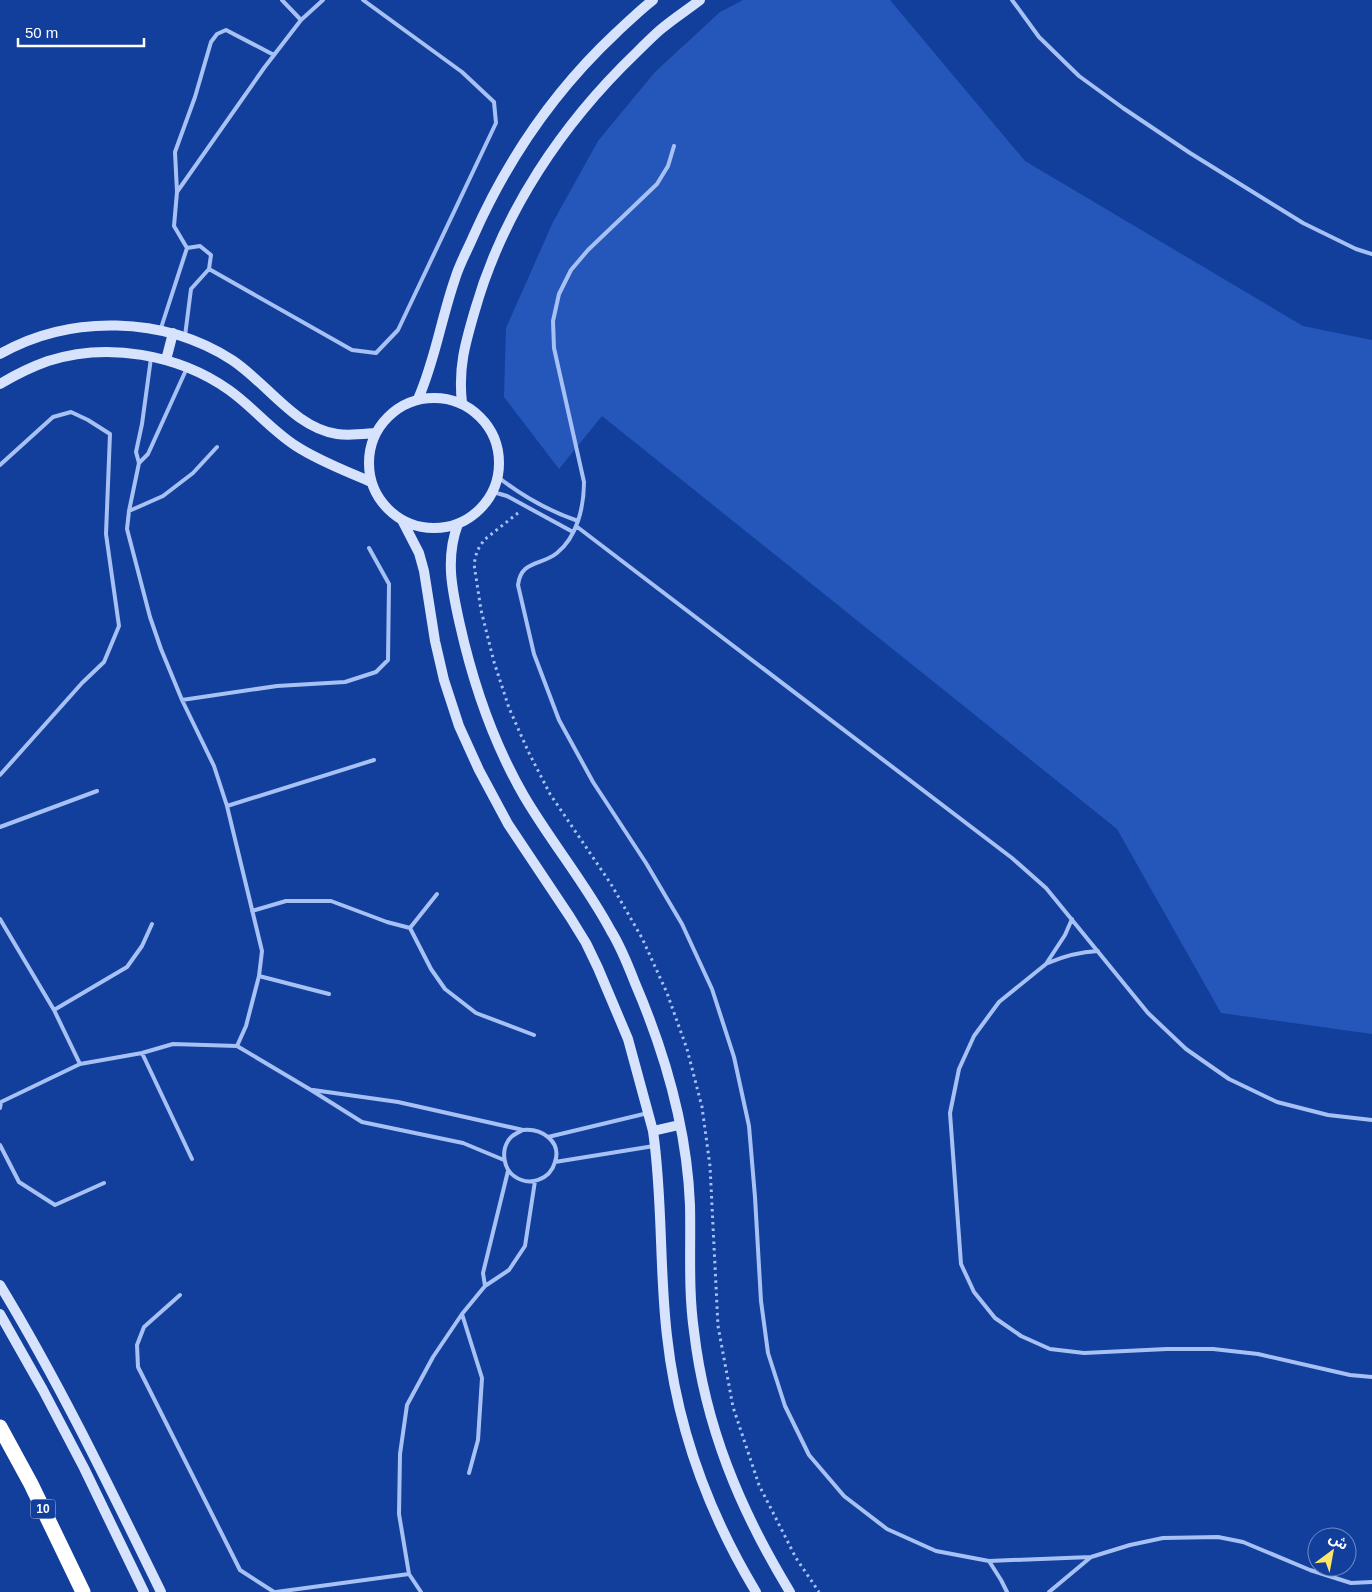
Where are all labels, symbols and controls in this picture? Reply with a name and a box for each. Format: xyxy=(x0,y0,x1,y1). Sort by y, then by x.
scale bar xyxy=(18,15,144,47)
text: 50 m xyxy=(25,24,58,41)
road number: 10 xyxy=(30,1500,56,1518)
north arrow xyxy=(1307,1527,1357,1577)
text: ش xyxy=(1327,1529,1351,1553)

